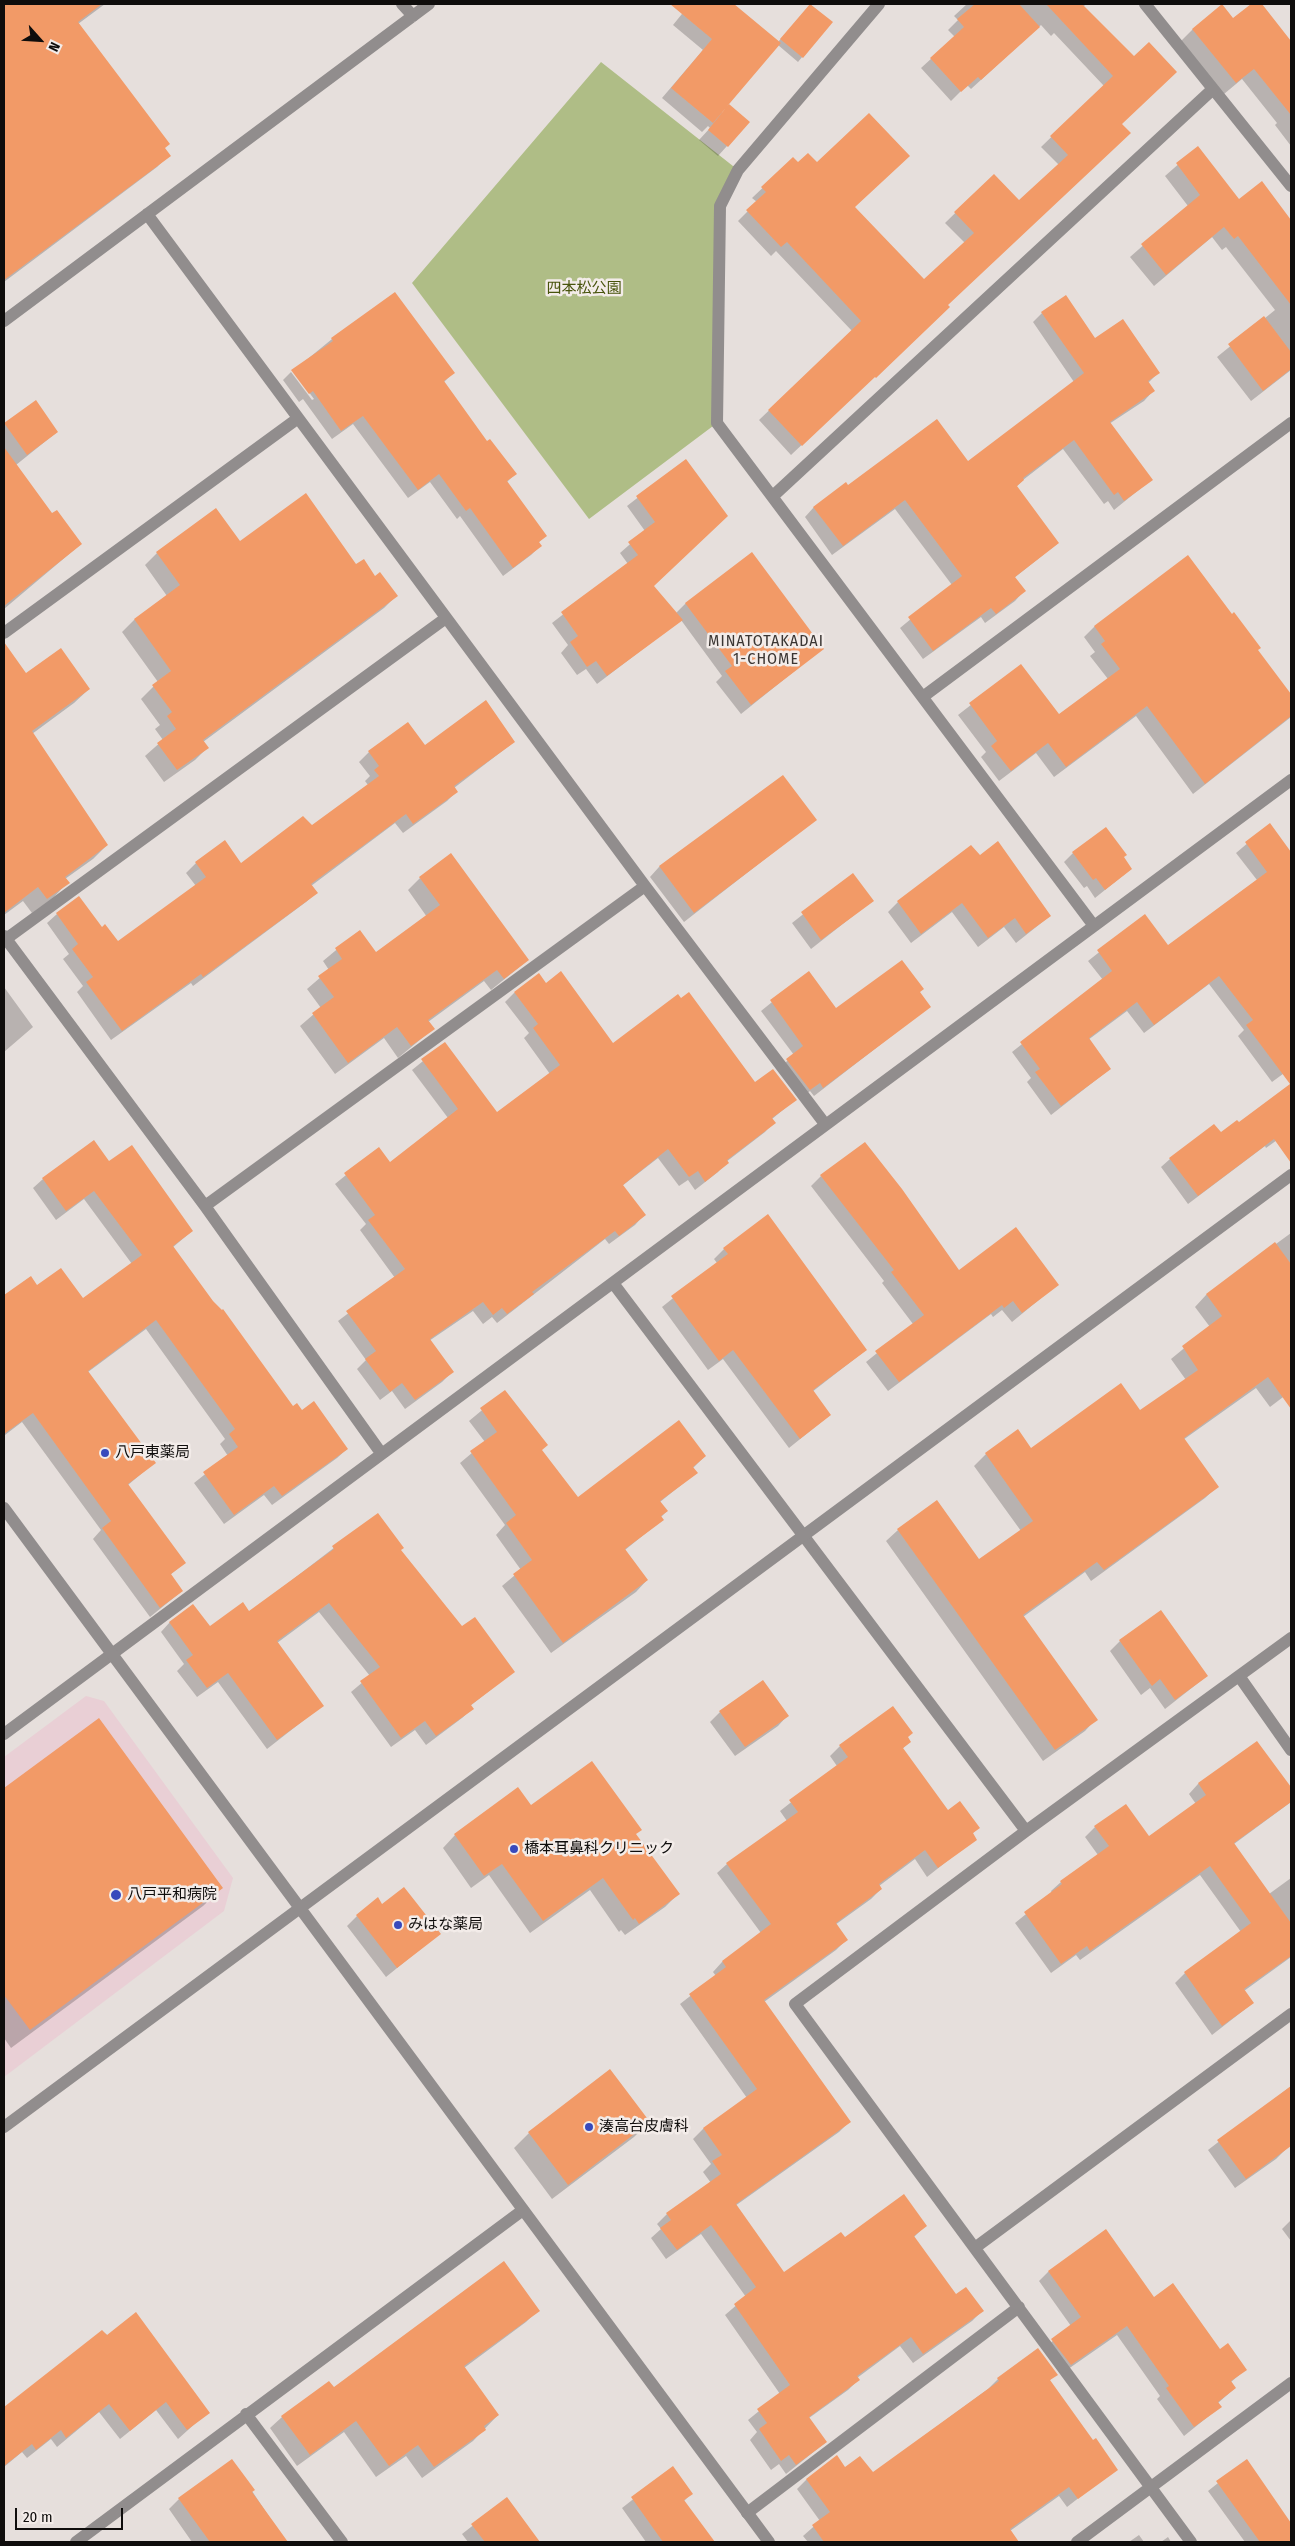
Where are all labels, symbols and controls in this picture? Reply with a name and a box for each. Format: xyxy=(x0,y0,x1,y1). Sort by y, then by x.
north arrow xyxy=(15,15,65,65)
text: N xyxy=(44,39,63,54)
park label: 四本松公園 xyxy=(547,280,621,298)
district label: MINATOTAKADAI 1-CHOME xyxy=(706,632,826,670)
place label: 八戸東薬局 xyxy=(115,1444,190,1462)
marker: 八戸東薬局 xyxy=(99,1447,111,1459)
place label: 橋本耳鼻科クリニック xyxy=(524,1840,674,1858)
marker: 橋本耳鼻科クリニック xyxy=(508,1843,520,1855)
place label: 八戸平和病院 xyxy=(127,1886,217,1904)
marker: 八戸平和病院 xyxy=(109,1888,123,1902)
place label: みはな薬局 xyxy=(408,1916,483,1934)
marker: みはな薬局 xyxy=(392,1919,404,1931)
place label: 湊高台皮膚科 xyxy=(599,2118,689,2136)
marker: 湊高台皮膚科 xyxy=(583,2121,595,2133)
scale bar xyxy=(18,2498,125,2530)
text: 20 m xyxy=(23,2508,53,2526)

